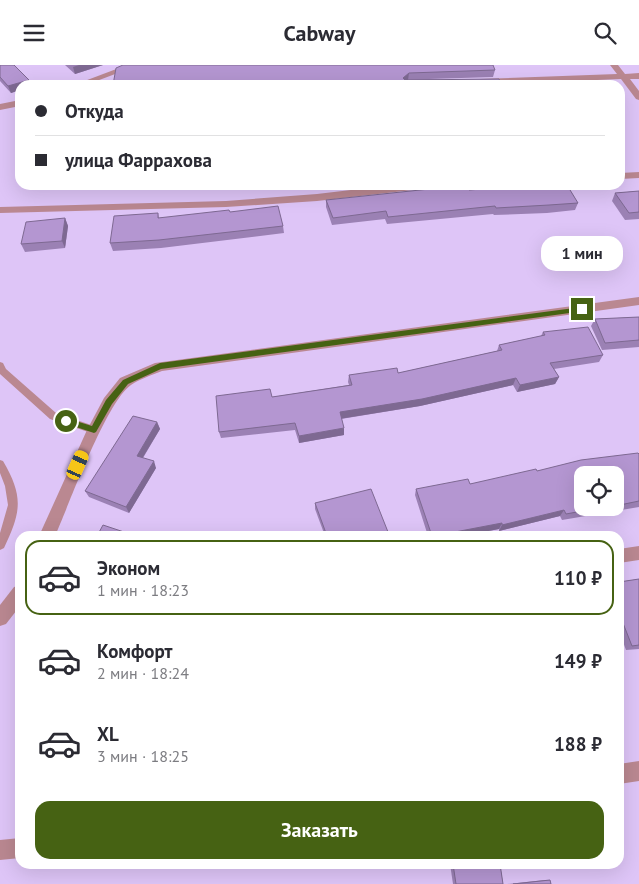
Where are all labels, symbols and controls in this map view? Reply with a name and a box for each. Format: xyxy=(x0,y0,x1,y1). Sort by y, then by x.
icon: menu xyxy=(20,19,48,47)
text: Cabway xyxy=(284,19,355,47)
icon: search xyxy=(591,19,619,47)
text: Откуда xyxy=(65,99,124,123)
text: улица Фаррахова xyxy=(65,148,212,172)
callout: 1 мин xyxy=(541,237,623,271)
text: 1 мин xyxy=(561,243,603,263)
route end xyxy=(571,298,593,320)
route start xyxy=(55,410,77,432)
car xyxy=(65,448,90,482)
map controls xyxy=(574,466,624,516)
button: locate xyxy=(574,466,624,516)
icon: car xyxy=(37,555,82,600)
text: Эконом xyxy=(97,556,160,580)
text: 110 ₽ xyxy=(554,566,602,590)
text: 1 мин · 18:23 xyxy=(97,580,189,600)
icon: car xyxy=(37,638,82,683)
text: Комфорт xyxy=(97,639,173,663)
text: 149 ₽ xyxy=(554,649,602,673)
text: 2 мин · 18:24 xyxy=(97,663,189,683)
icon: car xyxy=(37,721,82,766)
text: XL xyxy=(97,722,119,746)
text: 188 ₽ xyxy=(554,732,602,756)
text: 3 мин · 18:25 xyxy=(97,746,189,766)
button: Заказать xyxy=(35,801,604,859)

